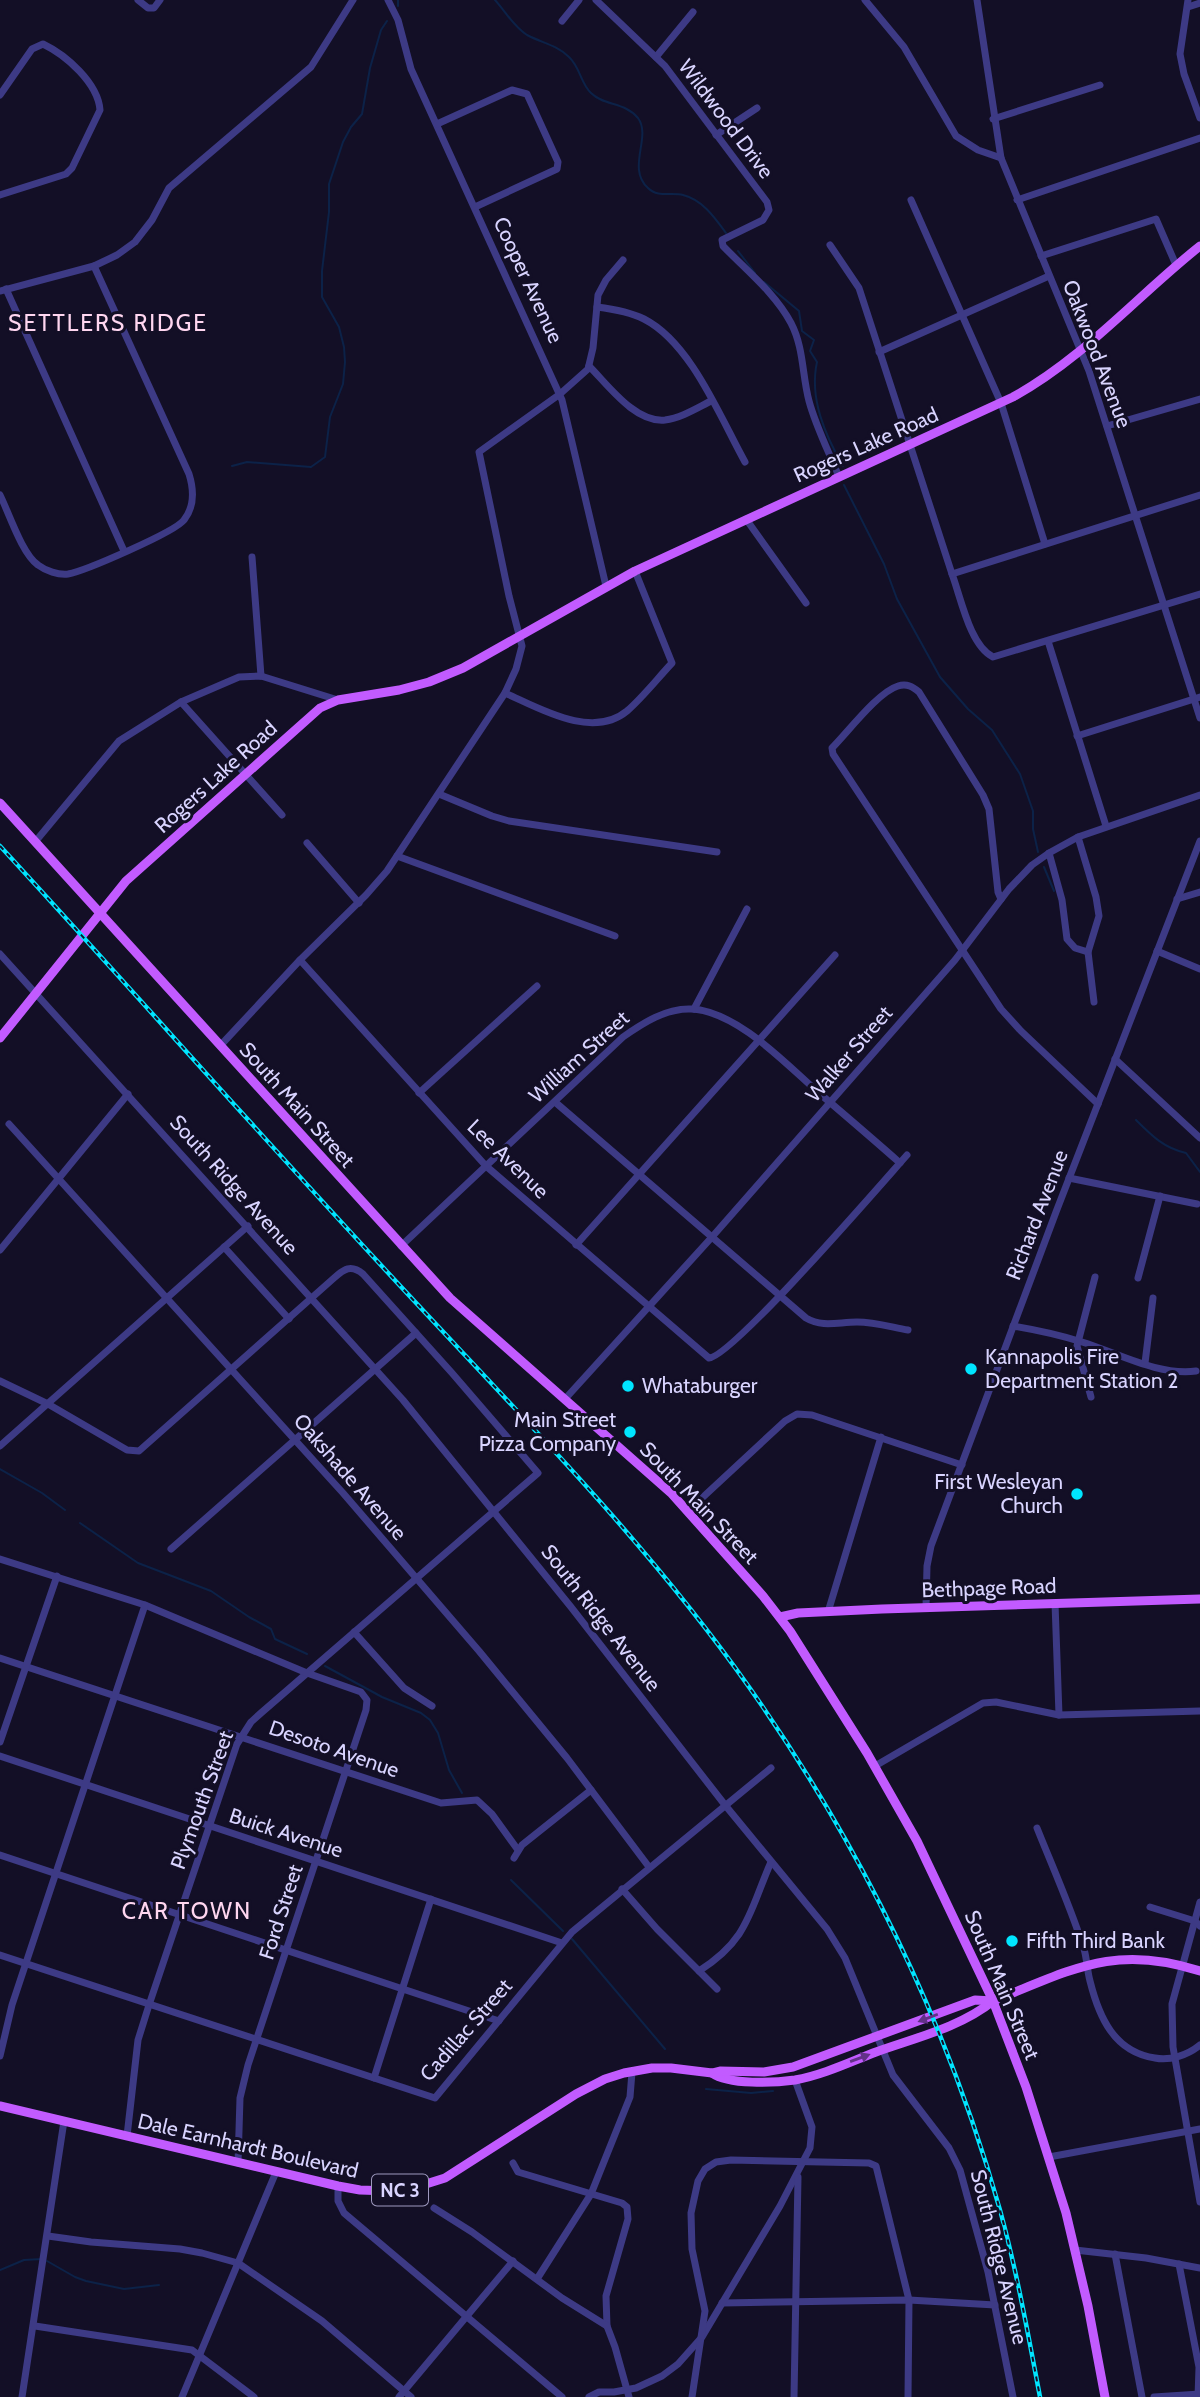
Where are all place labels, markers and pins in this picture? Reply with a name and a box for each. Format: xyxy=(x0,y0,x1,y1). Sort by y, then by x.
place label: Kannapolis Fire Department Station 2 xyxy=(985,1344,1178,1393)
marker: Kannapolis Fire Department Station 2 xyxy=(963,1361,979,1377)
place label: Whataburger xyxy=(642,1373,758,1398)
marker: Whataburger xyxy=(620,1378,636,1394)
place label: Main Street Pizza Company xyxy=(479,1407,616,1456)
marker: Main Street Pizza Company xyxy=(622,1424,638,1440)
place label: First Wesleyan Church xyxy=(934,1469,1063,1518)
marker: First Wesleyan Church xyxy=(1069,1486,1085,1502)
place label: Fifth Third Bank xyxy=(1026,1928,1165,1953)
marker: Fifth Third Bank xyxy=(1004,1933,1020,1949)

